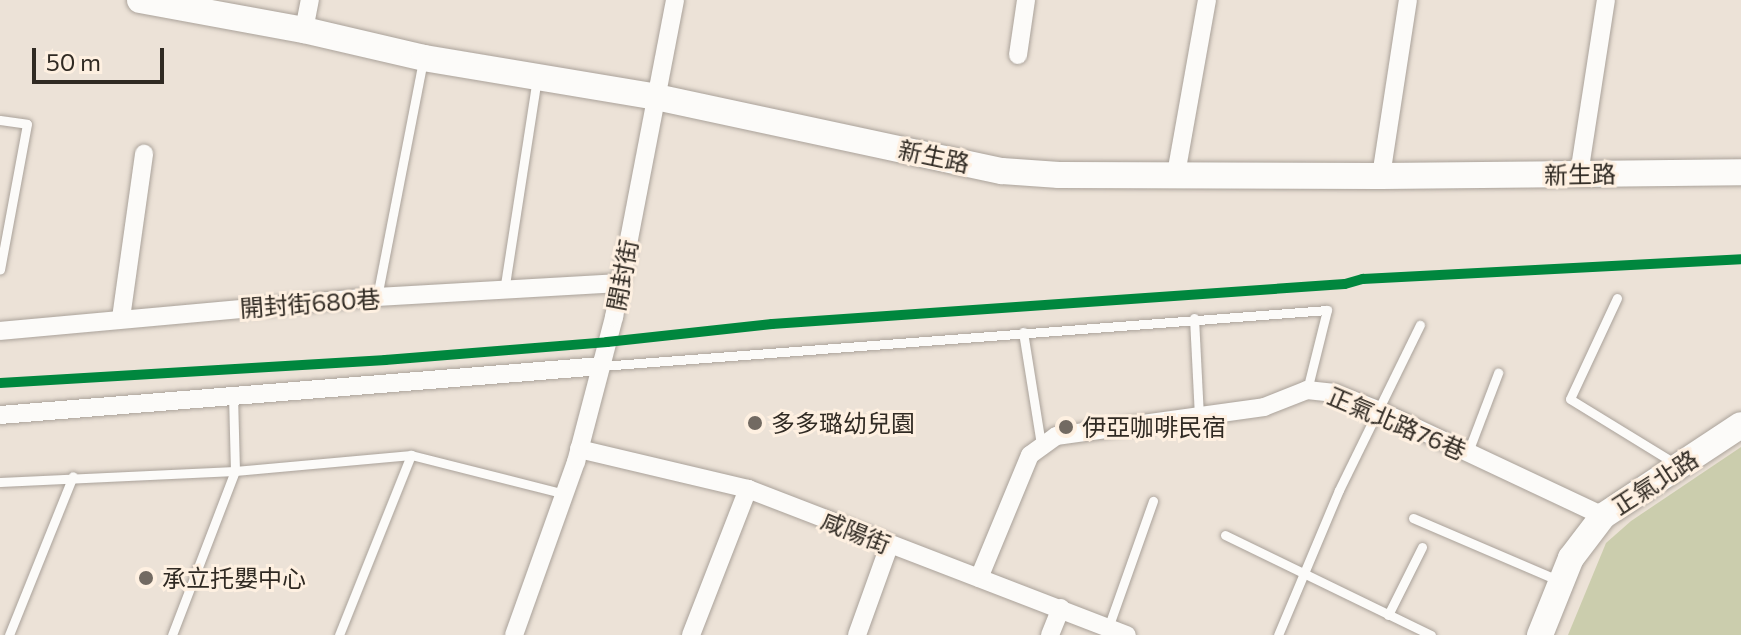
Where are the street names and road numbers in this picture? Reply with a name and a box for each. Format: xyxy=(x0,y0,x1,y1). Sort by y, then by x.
street label: 新生路 xyxy=(896,134,972,178)
street label: 新生路 xyxy=(1544,159,1616,189)
street label: 開封街 xyxy=(601,237,643,313)
street label: 開封街680巷 xyxy=(239,284,381,322)
street label: 正氣北路76巷 xyxy=(1324,381,1470,465)
street label: 正氣北路 xyxy=(1607,444,1703,520)
street label: 咸陽街 xyxy=(817,505,895,559)

